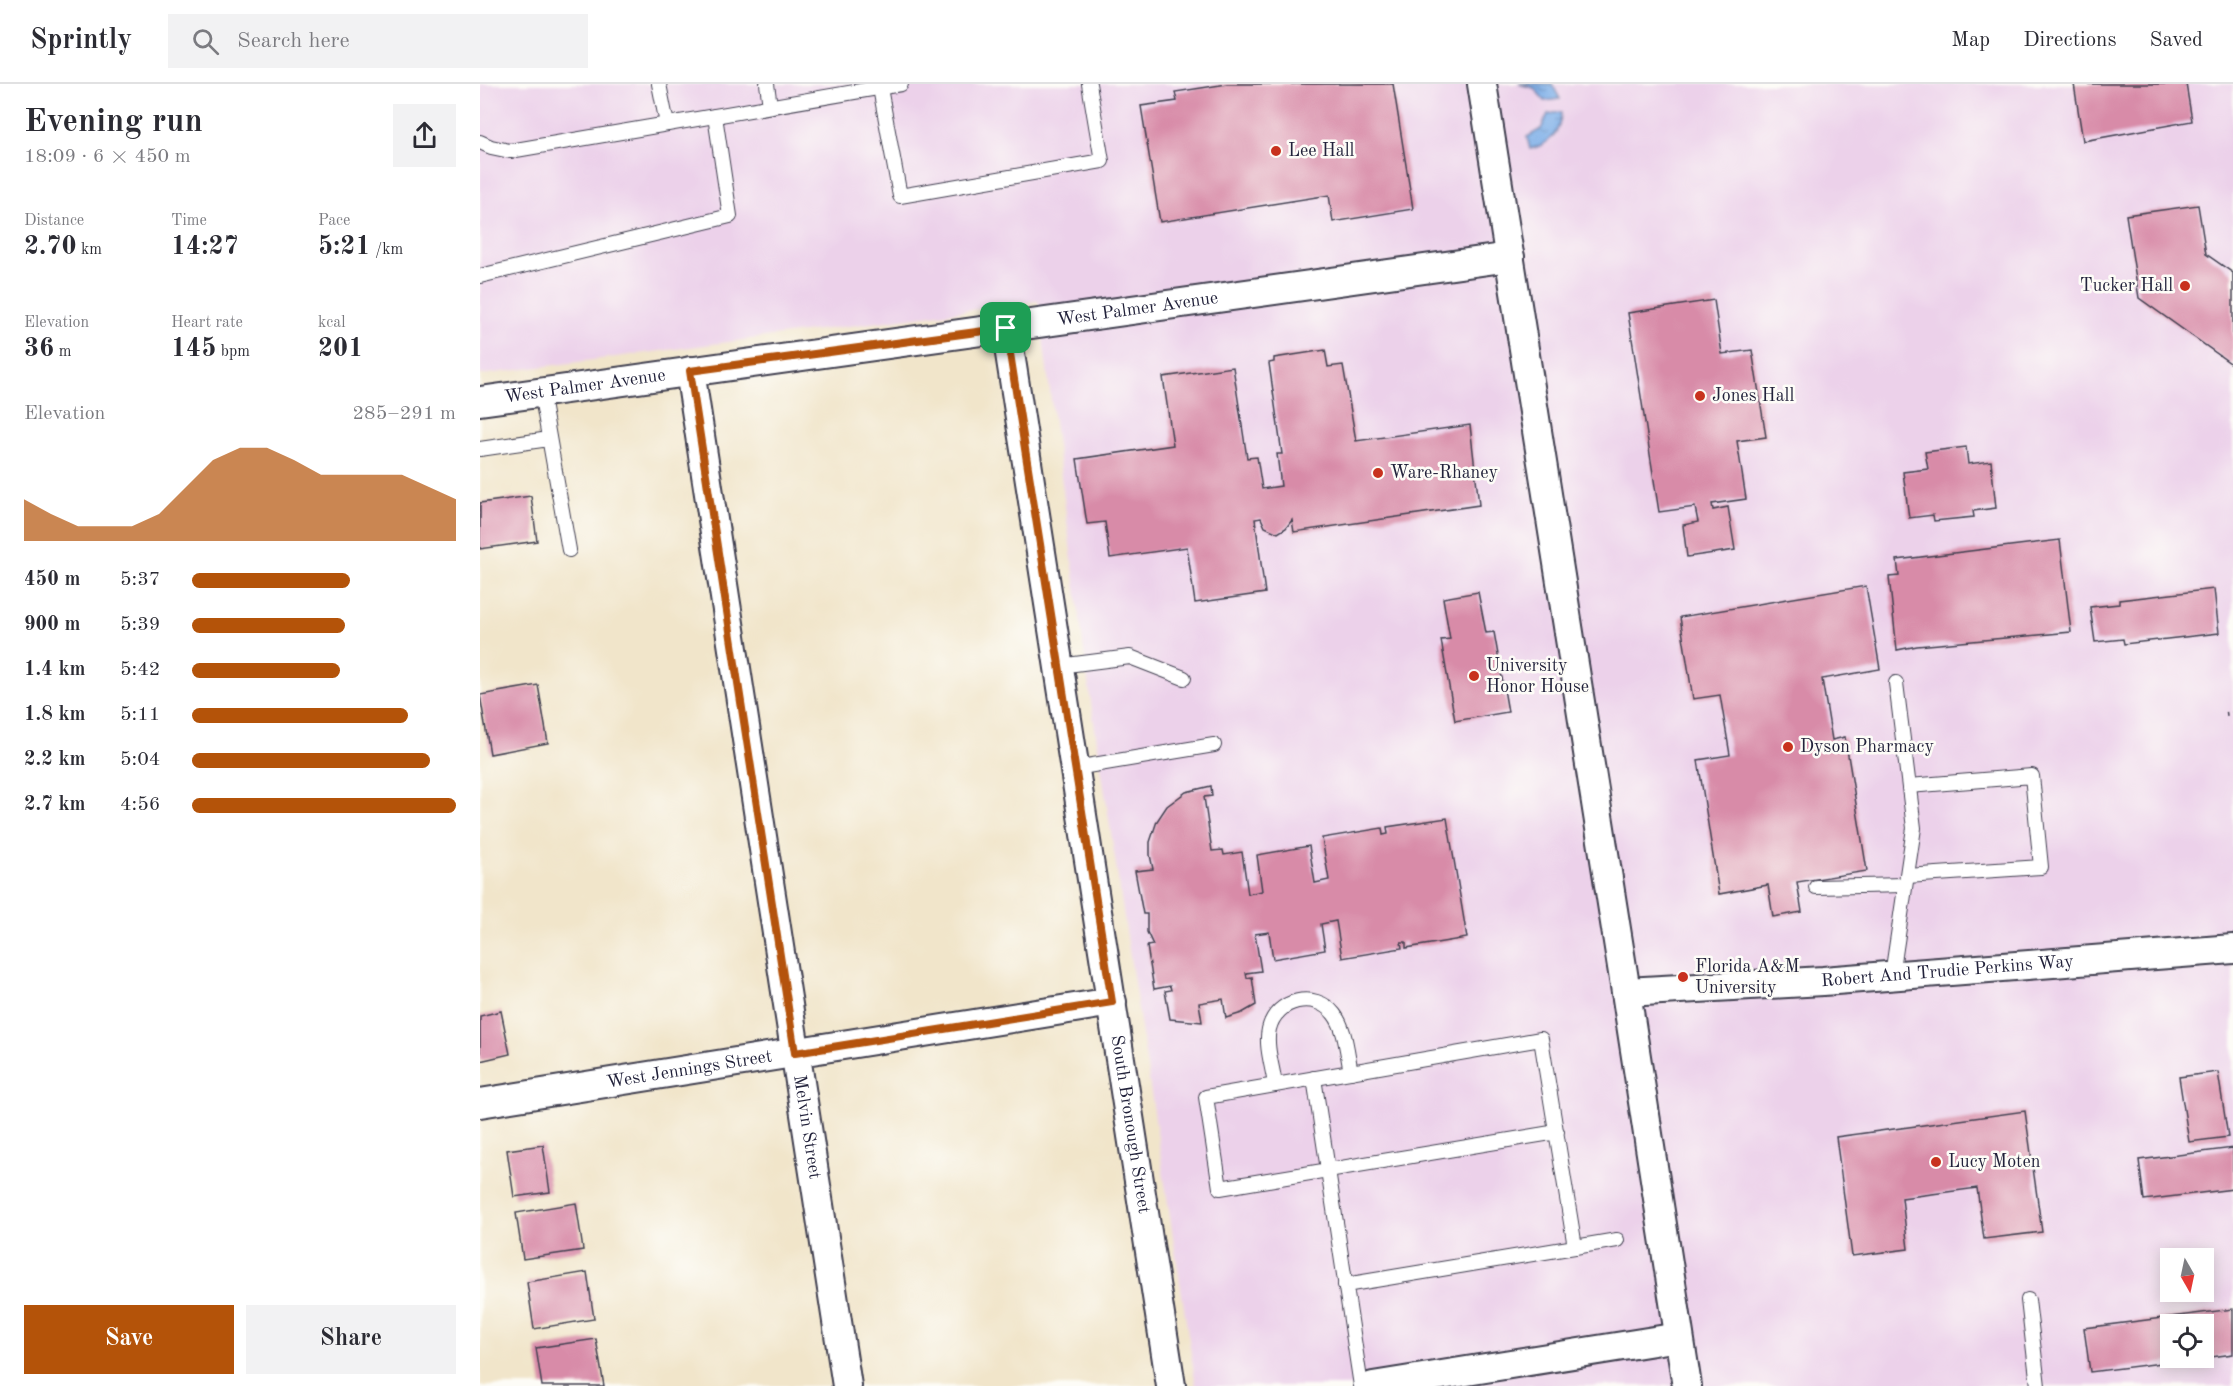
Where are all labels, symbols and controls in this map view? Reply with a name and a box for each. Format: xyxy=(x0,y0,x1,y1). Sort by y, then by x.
search box xyxy=(168,14,588,68)
icon: search xyxy=(189,25,222,58)
text: Sprintly xyxy=(30,27,132,55)
text: Search here xyxy=(237,30,350,52)
text: Map xyxy=(1951,30,1990,51)
text: Directions xyxy=(2023,30,2117,51)
text: Saved xyxy=(2150,30,2203,51)
button: share xyxy=(393,104,456,167)
text: Evening run xyxy=(24,106,203,139)
place label: Lee Hall xyxy=(1288,142,1355,160)
marker: Lee Hall xyxy=(1269,144,1283,158)
text: 18:09 · 6 × 450 m xyxy=(24,147,191,167)
text: Distance xyxy=(24,213,84,229)
text: Time xyxy=(171,213,207,229)
text: Pace xyxy=(318,213,350,229)
text: 2.70 xyxy=(24,234,77,260)
text: 14:27 xyxy=(171,234,239,260)
text: 5:21 xyxy=(318,234,371,260)
text: km xyxy=(77,242,102,258)
text: /km xyxy=(371,242,403,258)
place label: Tucker Hall xyxy=(2080,277,2173,295)
marker: Tucker Hall xyxy=(2178,279,2192,293)
street label: West Palmer Avenue xyxy=(1056,289,1219,329)
pin xyxy=(980,302,1031,353)
icon: arrive xyxy=(989,311,1022,344)
text: Elevation xyxy=(24,315,89,331)
text: Heart rate xyxy=(171,315,243,331)
text: kcal xyxy=(318,315,346,331)
text: 36 xyxy=(24,336,54,362)
text: 145 xyxy=(171,336,216,362)
text: 201 xyxy=(318,336,363,362)
text: m xyxy=(54,344,71,360)
text: bpm xyxy=(216,344,250,360)
street label: West Palmer Avenue xyxy=(503,366,667,406)
place label: Jones Hall xyxy=(1712,387,1794,405)
marker: Jones Hall xyxy=(1693,389,1707,403)
text: Elevation xyxy=(24,404,105,424)
text: 285–291 m xyxy=(353,404,456,424)
place label: Ware-Rhaney xyxy=(1390,464,1499,482)
marker: Ware-Rhaney xyxy=(1371,466,1385,480)
text: 450 m xyxy=(24,570,80,590)
text: 5:37 xyxy=(120,570,160,590)
text: 900 m xyxy=(24,615,80,635)
text: 5:39 xyxy=(120,615,160,635)
place label: University Honor House xyxy=(1486,657,1589,696)
text: 1.4 km xyxy=(24,660,86,680)
text: 5:42 xyxy=(120,660,160,680)
marker: University Honor House xyxy=(1467,669,1481,683)
text: 1.8 km xyxy=(24,705,86,725)
text: 5:11 xyxy=(120,705,160,725)
place label: Dyson Pharmacy xyxy=(1800,738,1934,756)
marker: Dyson Pharmacy xyxy=(1781,740,1795,754)
text: 2.2 km xyxy=(24,750,86,770)
text: 5:04 xyxy=(120,750,160,770)
text: 2.7 km xyxy=(24,795,86,815)
text: 4:56 xyxy=(120,795,160,815)
street label: Robert And Trudie Perkins Way xyxy=(1820,952,2075,990)
place label: Florida A&M University xyxy=(1695,958,1800,997)
marker: Florida A&M University xyxy=(1676,970,1690,984)
street label: South Bronough Street xyxy=(1107,1034,1153,1215)
street label: West Jennings Street xyxy=(605,1047,773,1092)
street label: Melvin Street xyxy=(790,1074,824,1180)
place label: Lucy Moten xyxy=(1948,1153,2041,1171)
marker: Lucy Moten xyxy=(1929,1155,1943,1169)
north arrow xyxy=(2160,1248,2214,1302)
map controls xyxy=(2160,1248,2214,1368)
button: Save xyxy=(24,1305,234,1374)
button: Share xyxy=(246,1305,456,1374)
button: locate xyxy=(2160,1314,2214,1368)

